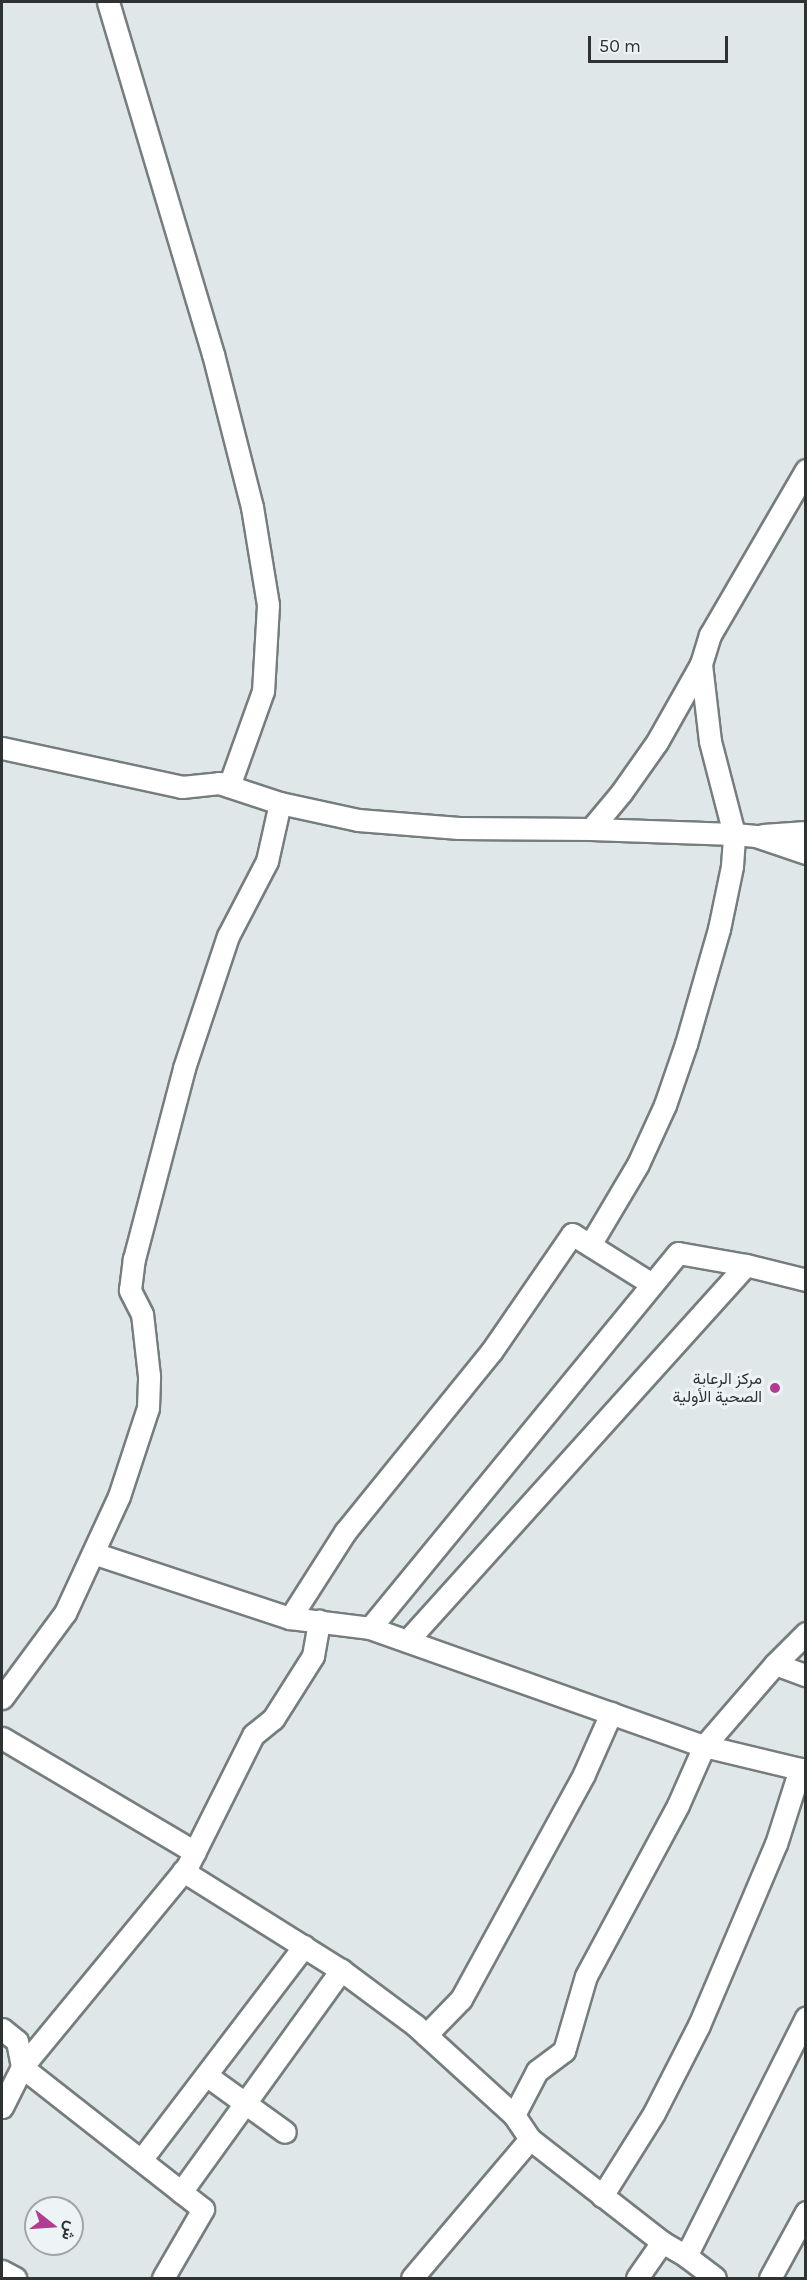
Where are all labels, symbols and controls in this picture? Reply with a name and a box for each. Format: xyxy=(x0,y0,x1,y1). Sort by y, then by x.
scale bar xyxy=(591,24,730,62)
text: 50 m xyxy=(599,35,641,57)
place label: مركز الرعاية الصحية الأولية xyxy=(672,1369,762,1407)
marker: مركز الرعاية الصحية الأولية xyxy=(766,1379,784,1397)
north arrow xyxy=(24,2196,84,2256)
text: ش xyxy=(58,2219,82,2243)

